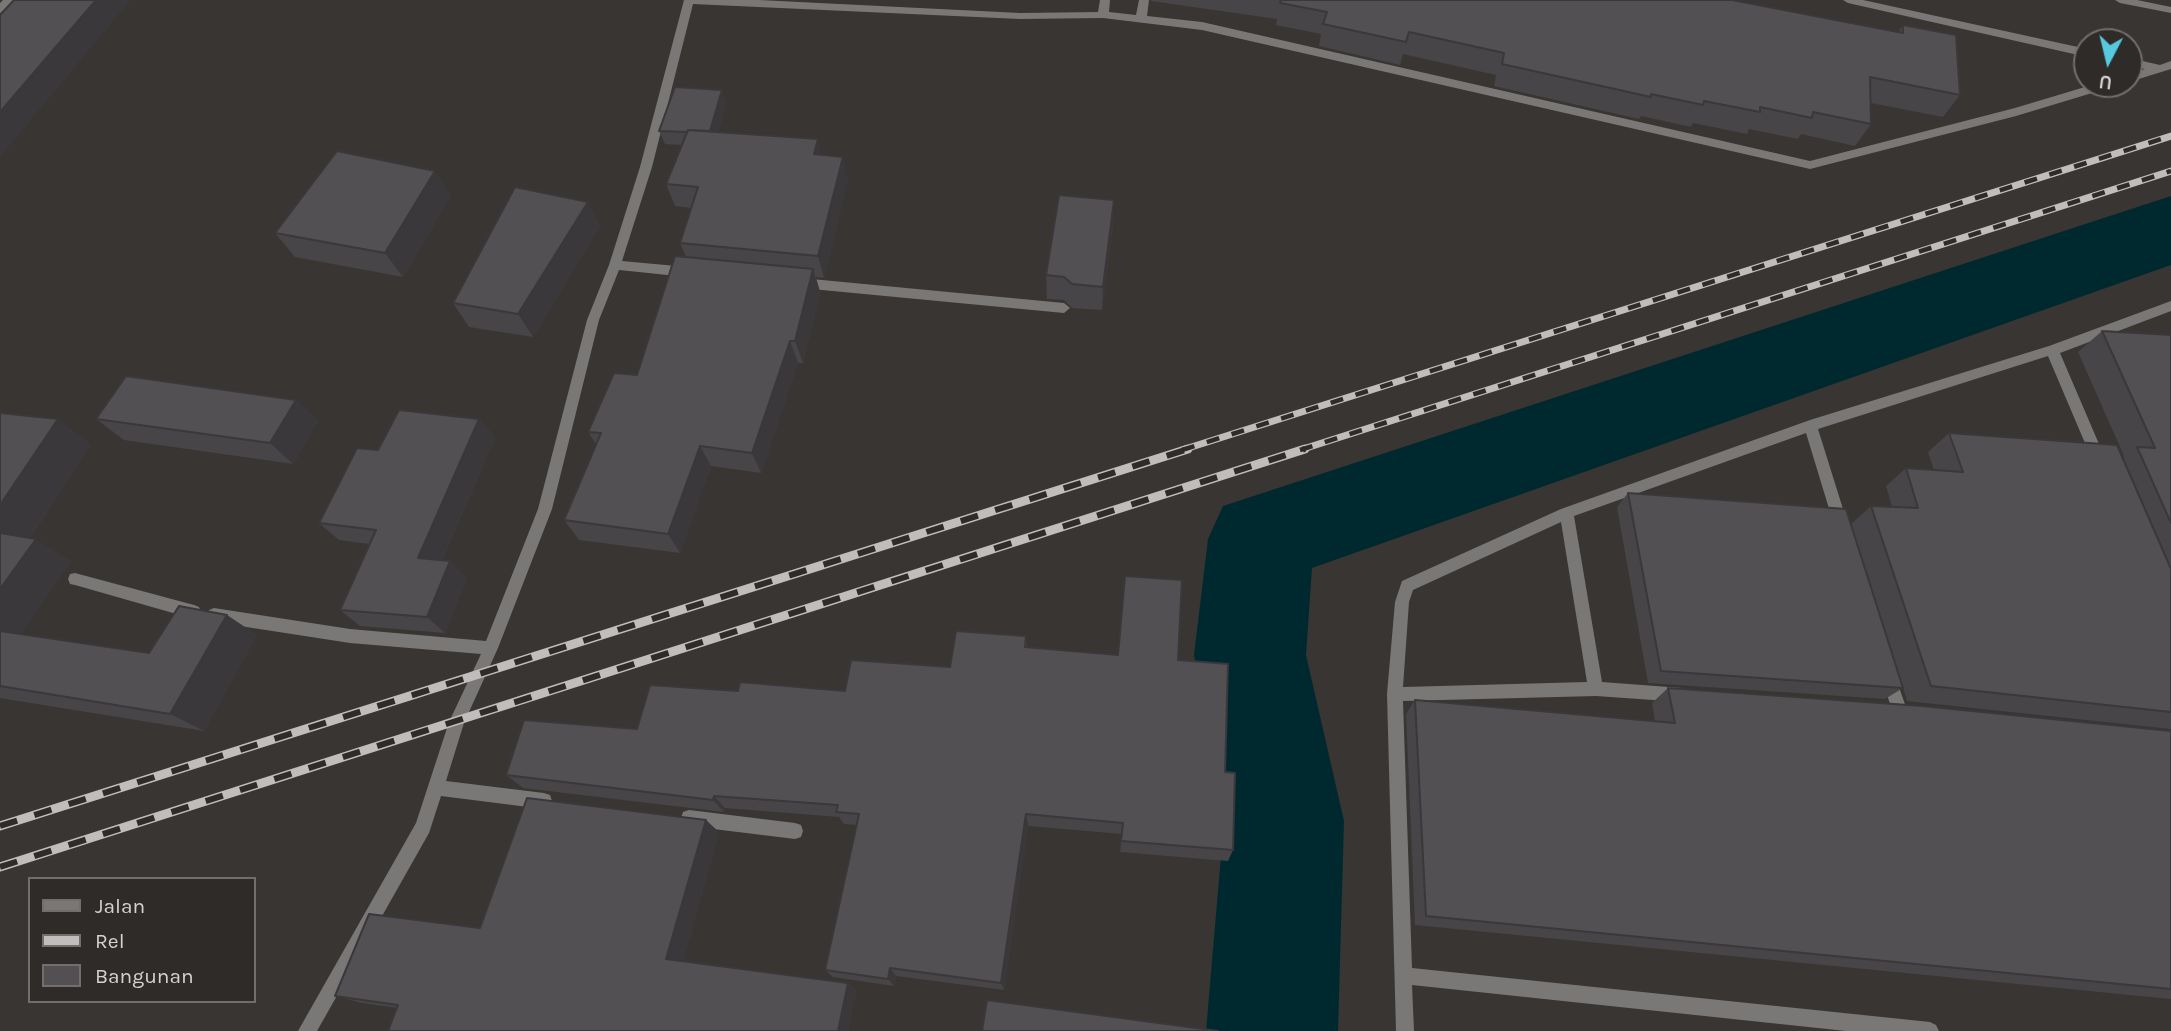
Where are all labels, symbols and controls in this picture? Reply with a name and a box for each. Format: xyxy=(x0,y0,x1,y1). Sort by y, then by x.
north arrow xyxy=(2073,28,2143,98)
text: U xyxy=(2098,70,2114,94)
legend xyxy=(28,877,256,1003)
text: Jalan xyxy=(95,894,145,918)
text: Rel xyxy=(95,929,125,953)
text: Bangunan xyxy=(95,964,194,988)

